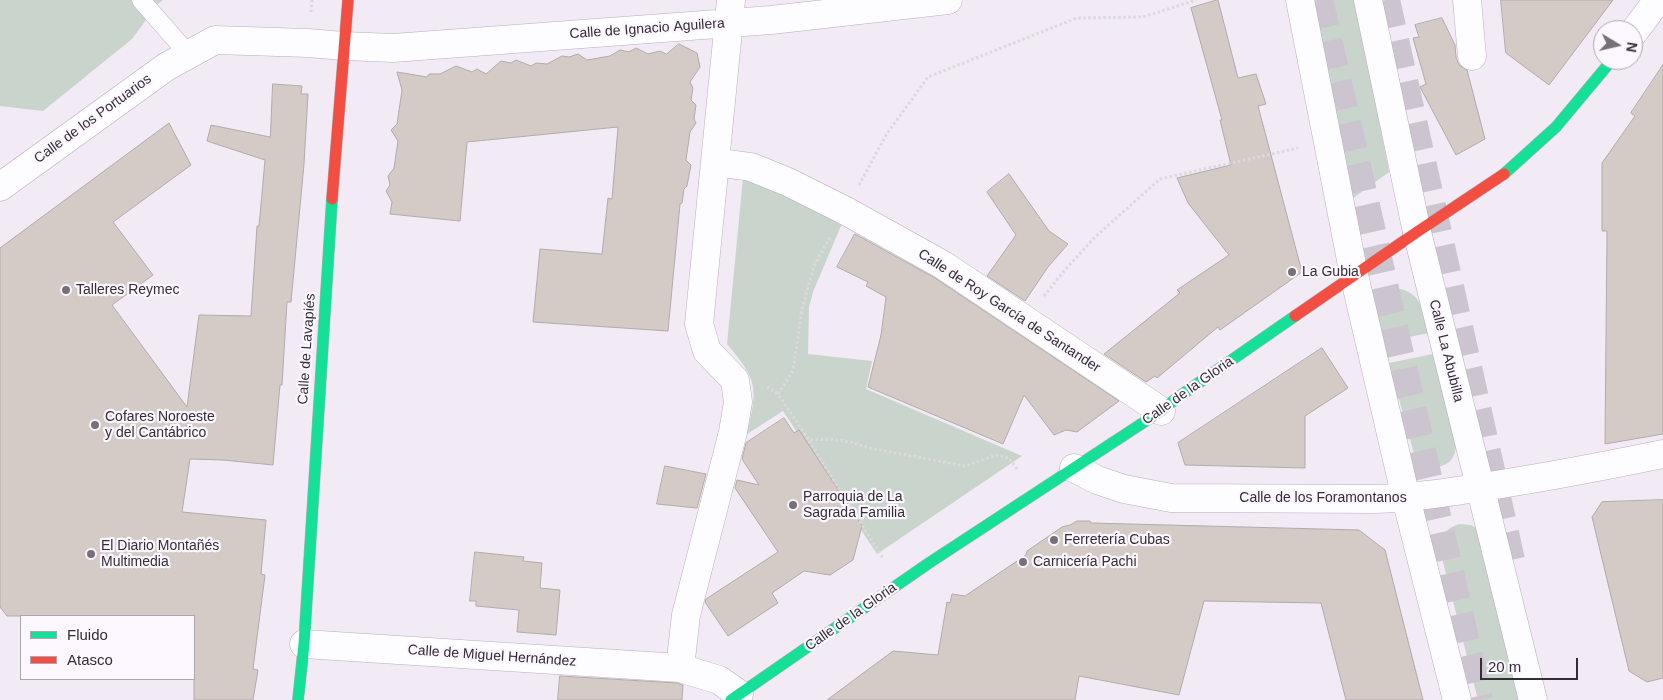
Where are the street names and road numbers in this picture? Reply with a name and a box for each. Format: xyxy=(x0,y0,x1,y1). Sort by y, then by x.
street label: Calle de Ignacio Aguilera xyxy=(569,15,725,43)
street label: Calle de los Portuarios xyxy=(31,71,155,167)
street label: Calle de Roy García de Santander xyxy=(915,246,1103,376)
street label: Calle de Lavapiés xyxy=(295,293,319,405)
street label: Calle La Abubilla xyxy=(1425,298,1467,404)
street label: Calle de la Gloria xyxy=(1139,353,1237,429)
street label: Calle de los Foramontanos xyxy=(1239,490,1407,506)
street label: Calle de la Gloria xyxy=(802,579,900,655)
street label: Calle de Miguel Hernández xyxy=(407,642,577,670)

